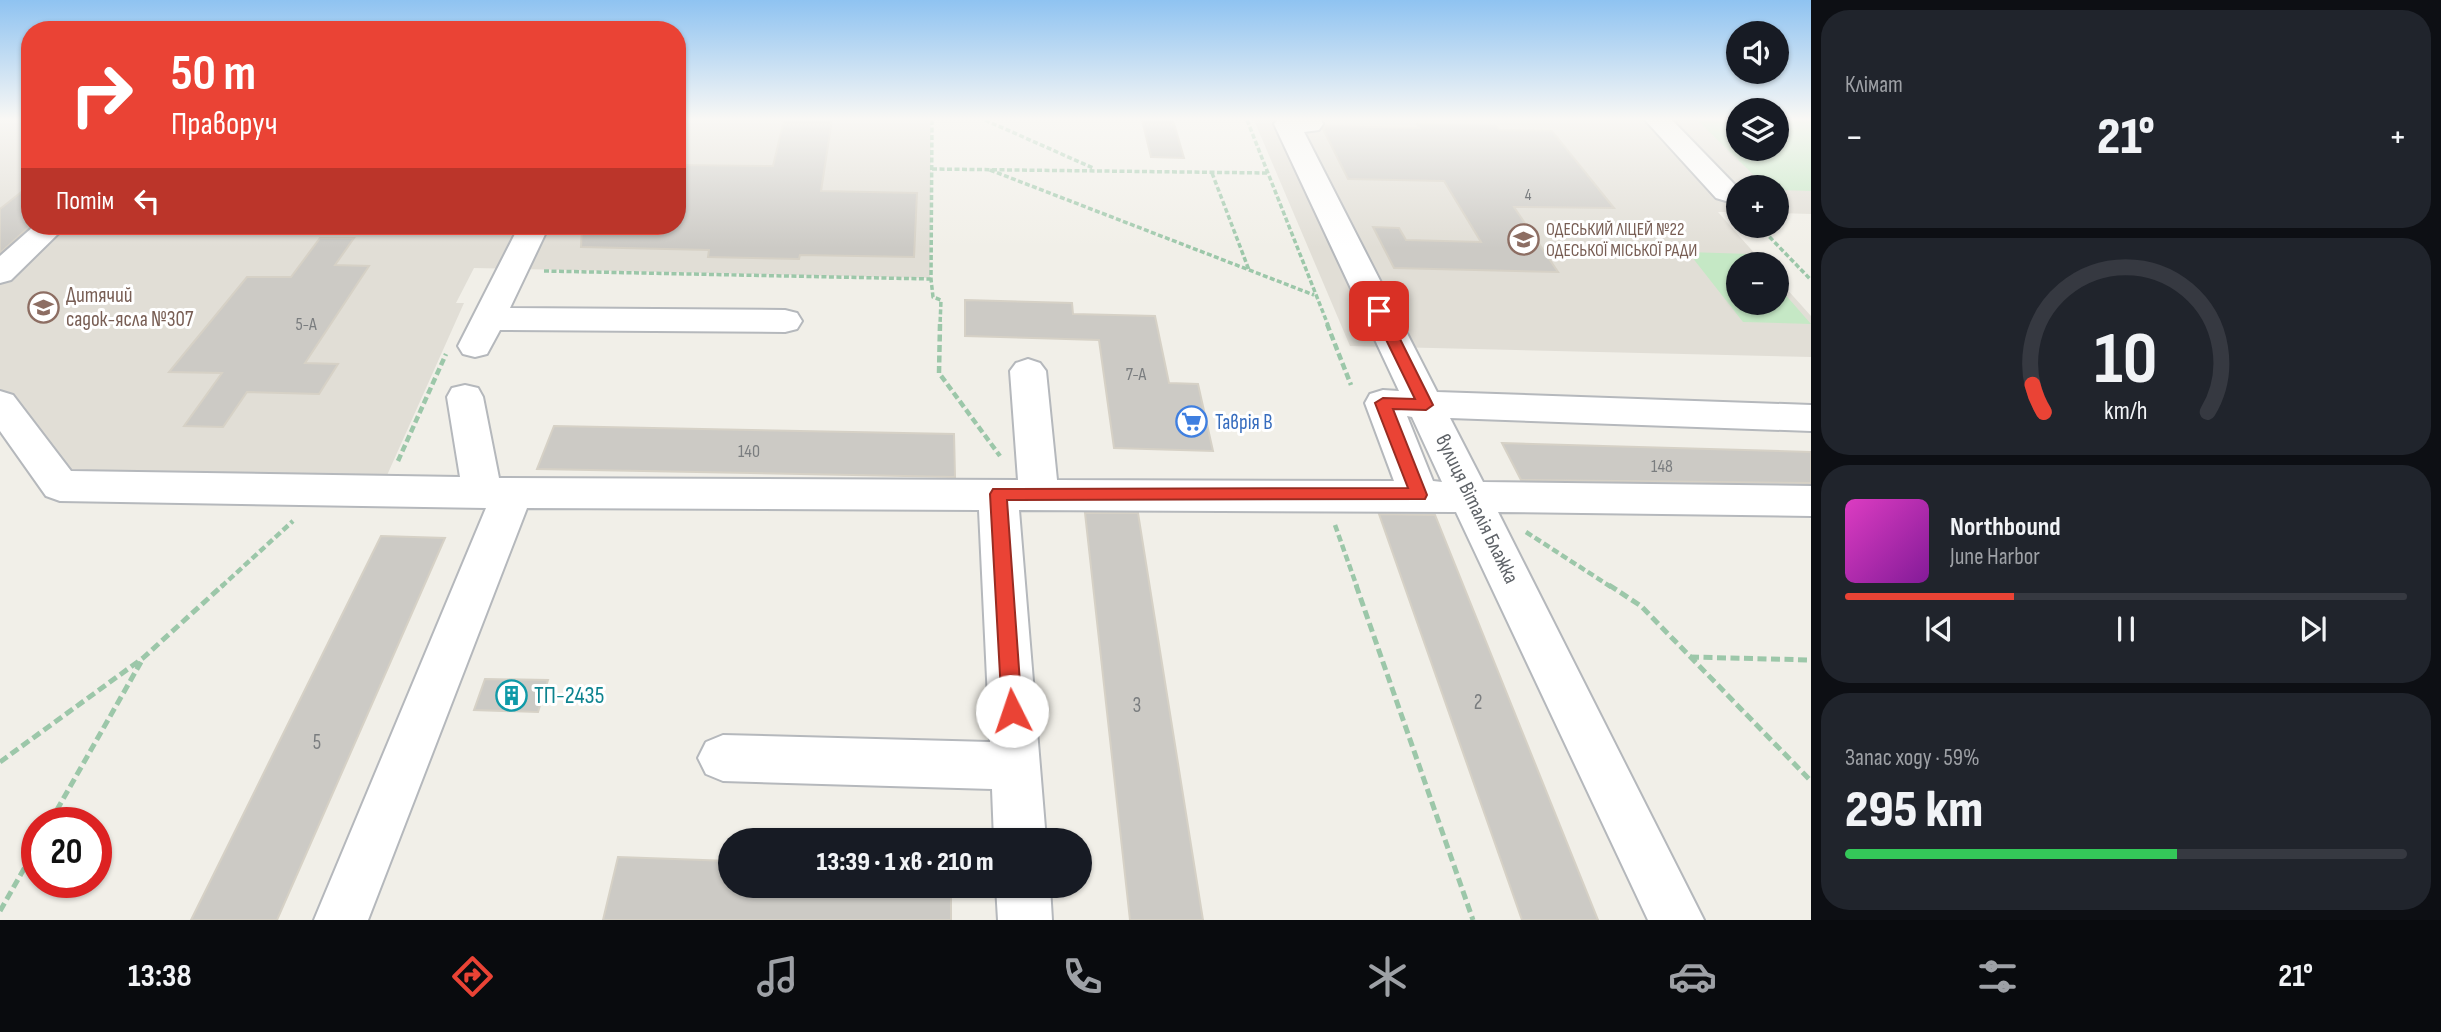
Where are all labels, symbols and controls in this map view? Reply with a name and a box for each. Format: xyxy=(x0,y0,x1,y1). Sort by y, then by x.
map controls xyxy=(1726,21,1789,315)
button: sound xyxy=(1726,21,1789,84)
text: 50 m xyxy=(171,45,256,104)
icon: right xyxy=(56,49,147,140)
text: Клімат xyxy=(1845,71,1903,99)
button: layers xyxy=(1726,98,1789,161)
text: Праворуч xyxy=(171,105,278,144)
text: 21° xyxy=(2097,106,2155,169)
text: − xyxy=(1845,115,1864,160)
text: + xyxy=(2388,115,2407,160)
button: + xyxy=(1726,175,1789,238)
icon: left xyxy=(128,182,166,220)
text: Потім xyxy=(56,186,114,217)
house number: 4 xyxy=(1525,186,1532,205)
place label: ОДЕСЬКИЙ ЛІЦЕЙ №22 ОДЕСЬКОЇ МІСЬКОЇ РАДИ xyxy=(1546,219,1697,261)
school or university icon: ОДЕСЬКИЙ ЛІЦЕЙ №22 ОДЕСЬКОЇ МІСЬКОЇ РАДИ xyxy=(1506,222,1540,256)
button: − xyxy=(1726,252,1789,315)
pin xyxy=(1349,281,1409,341)
place label: Дитячий садок-ясла №307 xyxy=(66,283,194,332)
school or university icon: Дитячий садок-ясла №307 xyxy=(26,290,60,324)
icon: arrive xyxy=(1360,292,1398,330)
house number: 5-А xyxy=(295,314,317,335)
text: 10 xyxy=(2094,317,2158,405)
house number: 7-А xyxy=(1126,364,1146,385)
text: km/h xyxy=(2104,396,2148,427)
supermarket icon: Таврія В xyxy=(1175,405,1209,439)
place label: Таврія В xyxy=(1215,410,1272,435)
street label: вулиця Віталія Блажка xyxy=(1430,430,1524,588)
house number: 140 xyxy=(738,441,760,462)
house number: 148 xyxy=(1651,456,1673,477)
text: Northbound xyxy=(1950,512,2061,543)
text: June Harbor xyxy=(1950,543,2040,571)
icon: previous xyxy=(1920,610,1958,648)
icon: pause xyxy=(2107,610,2145,648)
icon: next xyxy=(2294,610,2332,648)
position arrow xyxy=(975,674,1049,748)
building icon: ТП-2435 xyxy=(494,678,528,712)
place label: ТП-2435 xyxy=(534,681,604,710)
house number: 2 xyxy=(1474,690,1482,715)
house number: 3 xyxy=(1133,693,1141,718)
house number: 5 xyxy=(313,730,321,755)
text: Запас ходу · 59% xyxy=(1845,744,1980,772)
text: 295 km xyxy=(1845,779,1983,842)
speed limit sign: 20 xyxy=(21,807,112,898)
text: 13:39 · 1 хв · 210 m xyxy=(816,847,994,878)
icon: directions xyxy=(448,952,497,1001)
icon: music xyxy=(753,952,802,1001)
icon: phone xyxy=(1058,952,1107,1001)
icon: climate xyxy=(1363,952,1412,1001)
icon: car xyxy=(1668,952,1717,1001)
icon: filters xyxy=(1973,952,2022,1001)
text: 13:38 xyxy=(128,957,192,996)
text: 21° xyxy=(2278,957,2313,996)

